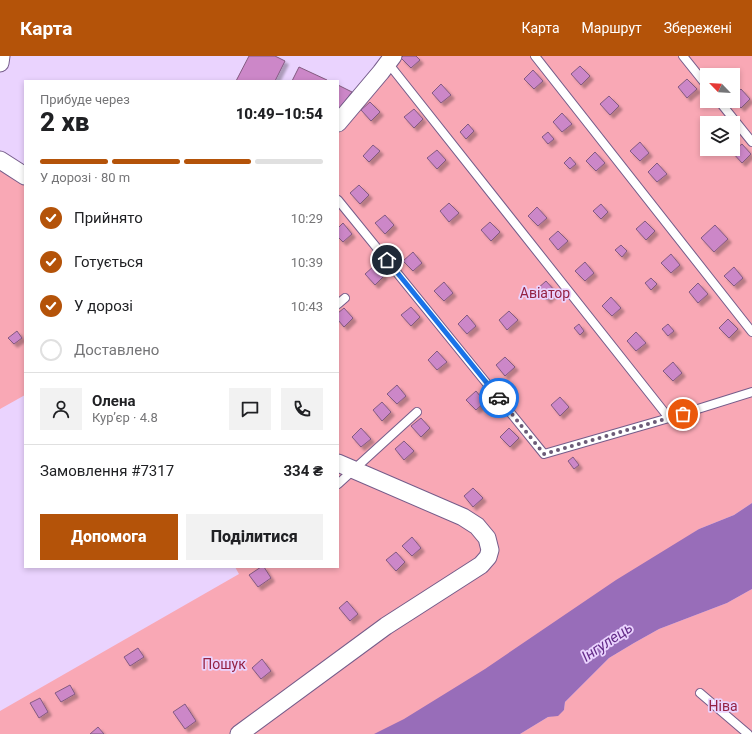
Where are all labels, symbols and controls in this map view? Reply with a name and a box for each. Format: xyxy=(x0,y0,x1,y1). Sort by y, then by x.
text: Карта xyxy=(20,17,72,40)
text: Карта xyxy=(521,20,560,36)
text: Маршрут xyxy=(582,20,642,36)
text: Збережені xyxy=(664,20,732,36)
north arrow xyxy=(700,68,740,108)
map controls xyxy=(700,68,740,156)
text: Прибуде через xyxy=(40,92,130,107)
text: 10:49–10:54 xyxy=(236,105,323,123)
text: 2 хв xyxy=(40,107,89,137)
button: layers xyxy=(700,116,740,156)
text: У дорозі · 80 m xyxy=(40,170,130,185)
icon: check xyxy=(40,207,62,229)
text: Прийнято xyxy=(74,209,143,227)
text: 10:29 xyxy=(291,211,323,226)
pin xyxy=(370,243,404,277)
icon: home xyxy=(376,249,398,271)
icon: check xyxy=(40,251,62,273)
text: Готується xyxy=(74,253,143,271)
text: 10:39 xyxy=(291,255,323,270)
park label: Авіатор xyxy=(520,285,570,301)
icon: check xyxy=(40,295,62,317)
text: У дорозі xyxy=(74,297,133,315)
text: 10:43 xyxy=(291,299,323,314)
text: Доставлено xyxy=(74,341,159,359)
courier xyxy=(479,378,519,418)
icon: car xyxy=(488,387,510,409)
button: person xyxy=(40,388,82,430)
button: chat xyxy=(229,388,271,430)
button: phone xyxy=(281,388,323,430)
text: Олена xyxy=(92,392,135,410)
pin xyxy=(666,397,700,431)
icon: bag xyxy=(672,403,694,425)
text: Кур’єр · 4.8 xyxy=(92,410,158,425)
text: Замовлення #7317 xyxy=(40,462,174,480)
text: 334 ₴ xyxy=(283,462,323,480)
button: Допомога xyxy=(40,514,178,560)
button: Поділитися xyxy=(186,514,323,560)
water label: Інгулець xyxy=(578,618,636,666)
park label: Пошук xyxy=(202,656,246,672)
park label: Ніва xyxy=(708,698,738,714)

